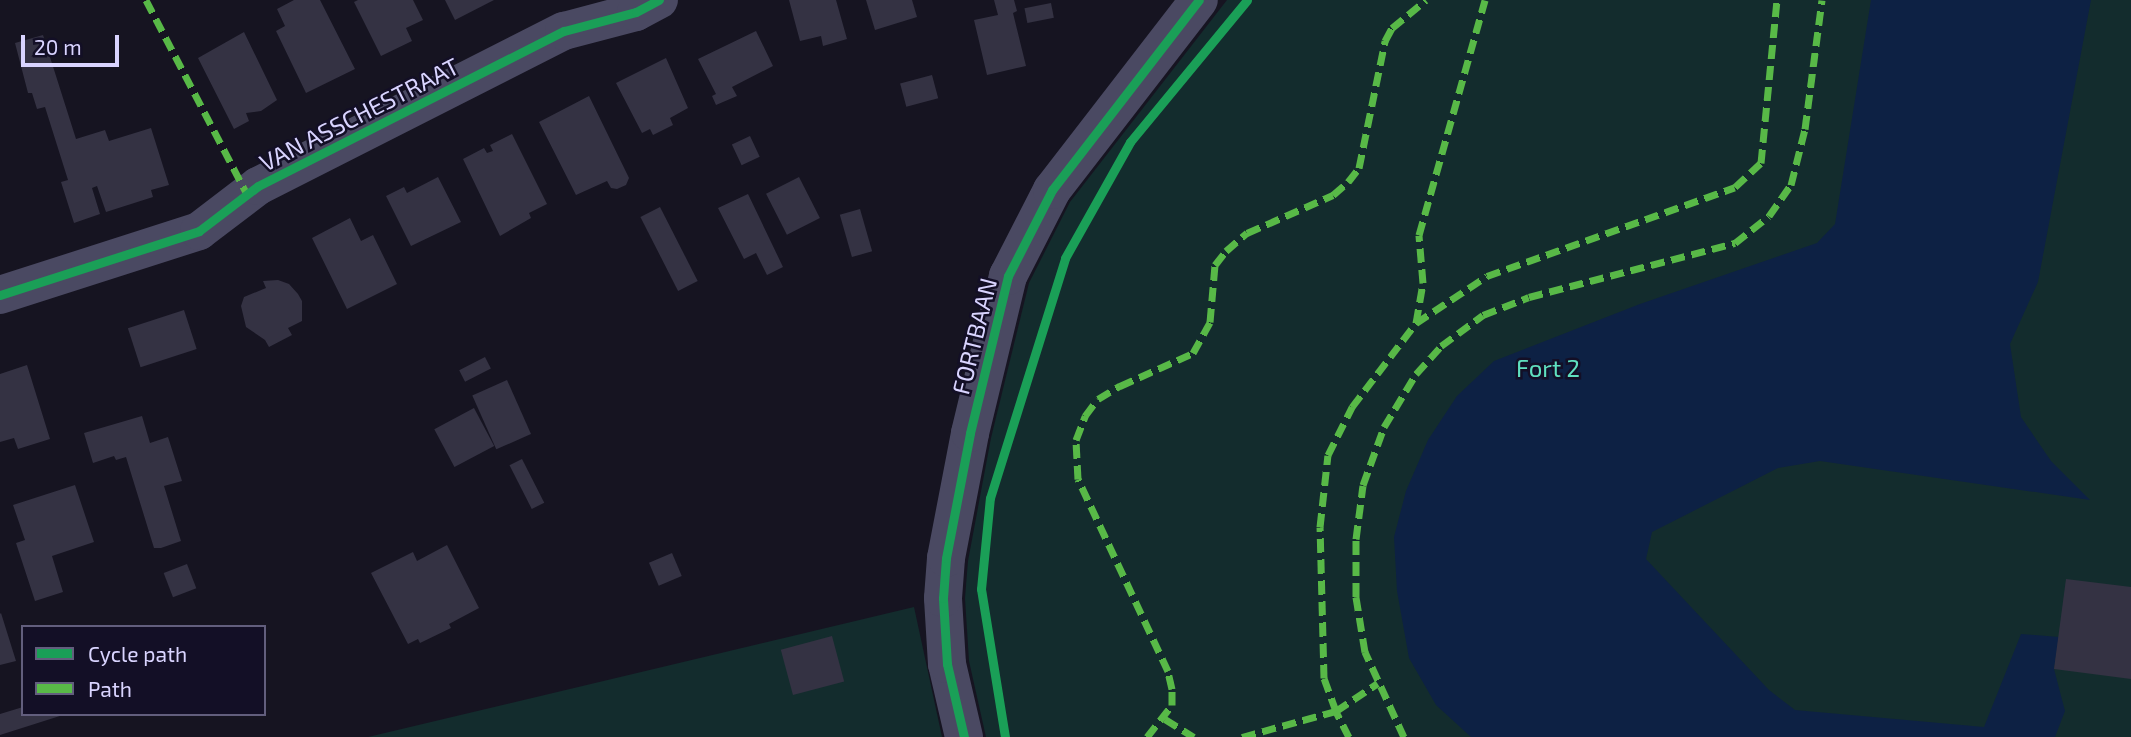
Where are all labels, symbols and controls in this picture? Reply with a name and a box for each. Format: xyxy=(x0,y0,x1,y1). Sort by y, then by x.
scale bar xyxy=(24,21,122,65)
text: 20 m xyxy=(34,34,82,59)
street label: VAN ASSCHESTRAAT xyxy=(254,51,464,177)
street label: FORTBAAN xyxy=(946,275,1002,397)
park label: Fort 2 xyxy=(1516,354,1580,382)
legend xyxy=(21,625,266,716)
text: Cycle path xyxy=(88,641,187,666)
text: Path xyxy=(88,676,132,701)

